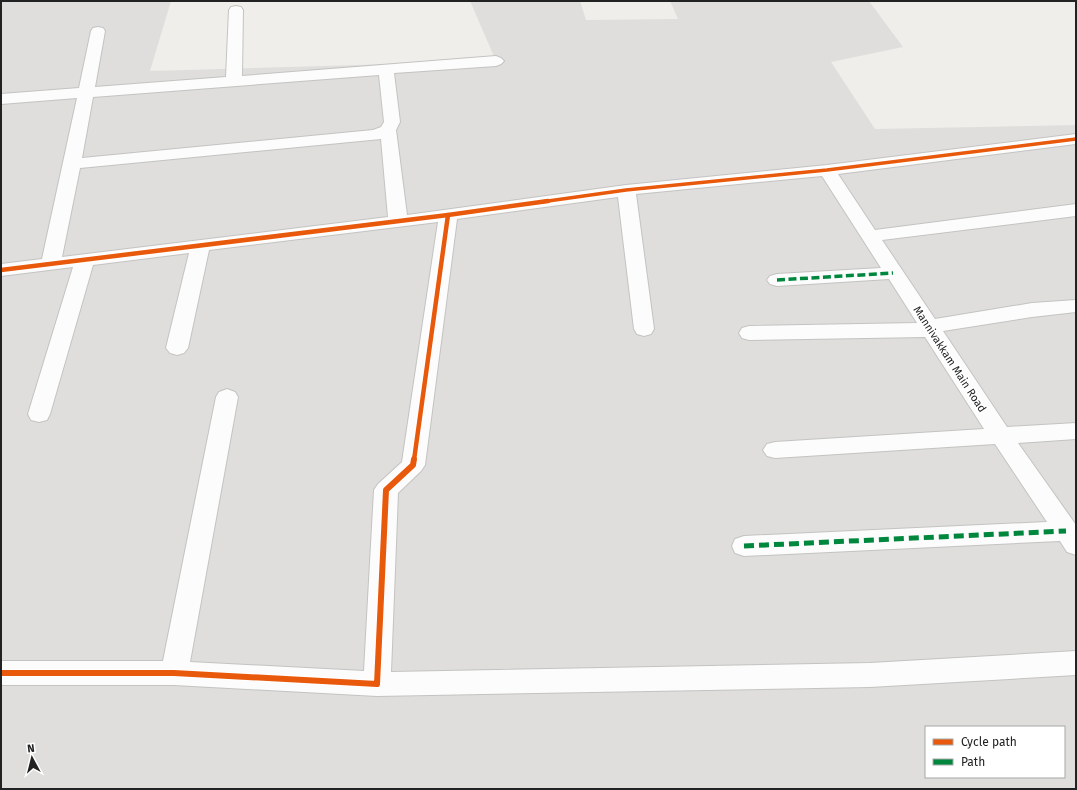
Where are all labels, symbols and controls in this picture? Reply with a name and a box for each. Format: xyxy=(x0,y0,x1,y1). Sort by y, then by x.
street label: Mannivakkam Main Road xyxy=(910,304,989,415)
legend xyxy=(925,726,1065,778)
text: Cycle path xyxy=(961,735,1017,749)
north arrow xyxy=(12,738,52,778)
text: N xyxy=(26,742,35,755)
text: Path xyxy=(961,755,985,769)

